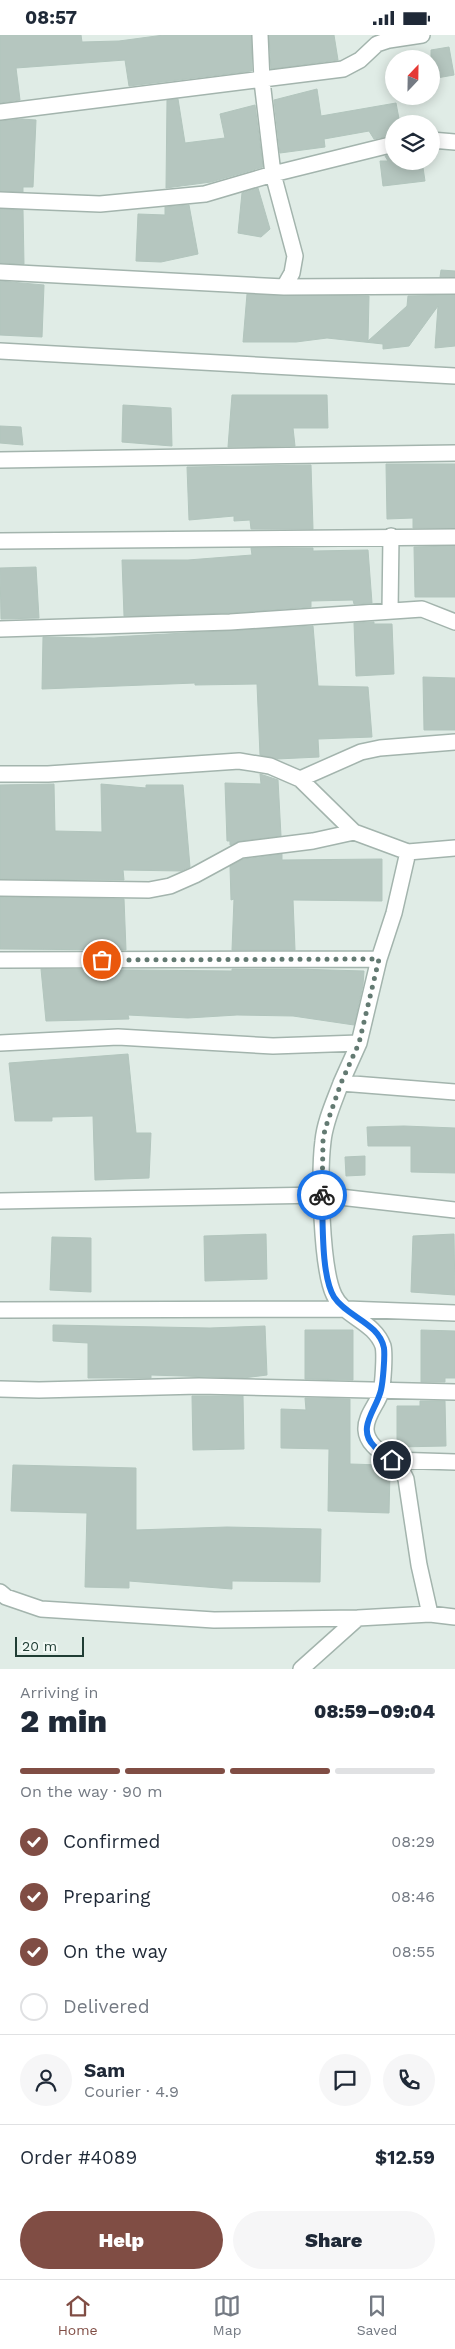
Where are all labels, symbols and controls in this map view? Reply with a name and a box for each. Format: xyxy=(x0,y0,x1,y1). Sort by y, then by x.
text: 08:57 xyxy=(25,6,77,29)
north arrow xyxy=(385,50,440,105)
map controls xyxy=(385,50,440,170)
button: layers xyxy=(385,115,440,170)
pin xyxy=(81,939,123,981)
icon: bag xyxy=(88,946,116,974)
courier xyxy=(297,1170,347,1220)
icon: bike xyxy=(308,1181,336,1209)
pin xyxy=(371,1439,413,1481)
icon: home xyxy=(378,1446,406,1474)
scale bar xyxy=(15,1634,84,1657)
text: 20 m xyxy=(22,1638,57,1654)
text: Arriving in xyxy=(20,1683,98,1702)
text: 08:59–09:04 xyxy=(314,1700,435,1723)
text: 2 min xyxy=(20,1702,107,1740)
text: On the way · 90 m xyxy=(20,1782,163,1801)
icon: check xyxy=(20,1828,48,1856)
text: Confirmed xyxy=(63,1830,160,1853)
text: 08:29 xyxy=(391,1832,435,1851)
icon: check xyxy=(20,1883,48,1911)
text: Preparing xyxy=(63,1885,150,1908)
text: 08:46 xyxy=(391,1887,435,1906)
icon: check xyxy=(20,1938,48,1966)
text: On the way xyxy=(63,1940,167,1963)
text: 08:55 xyxy=(392,1942,435,1961)
text: Delivered xyxy=(63,1995,150,2018)
button: person xyxy=(20,2054,72,2106)
button: chat xyxy=(319,2054,371,2106)
button: phone xyxy=(383,2054,435,2106)
text: Sam xyxy=(84,2059,125,2082)
text: Courier · 4.9 xyxy=(84,2082,179,2101)
text: Order #4089 xyxy=(20,2146,137,2169)
text: $12.59 xyxy=(375,2146,435,2169)
button: Help xyxy=(20,2211,223,2269)
button: Share xyxy=(233,2211,435,2269)
tab: Home xyxy=(58,2292,98,2338)
tab: Map xyxy=(213,2292,241,2338)
tab: Saved xyxy=(357,2292,397,2338)

